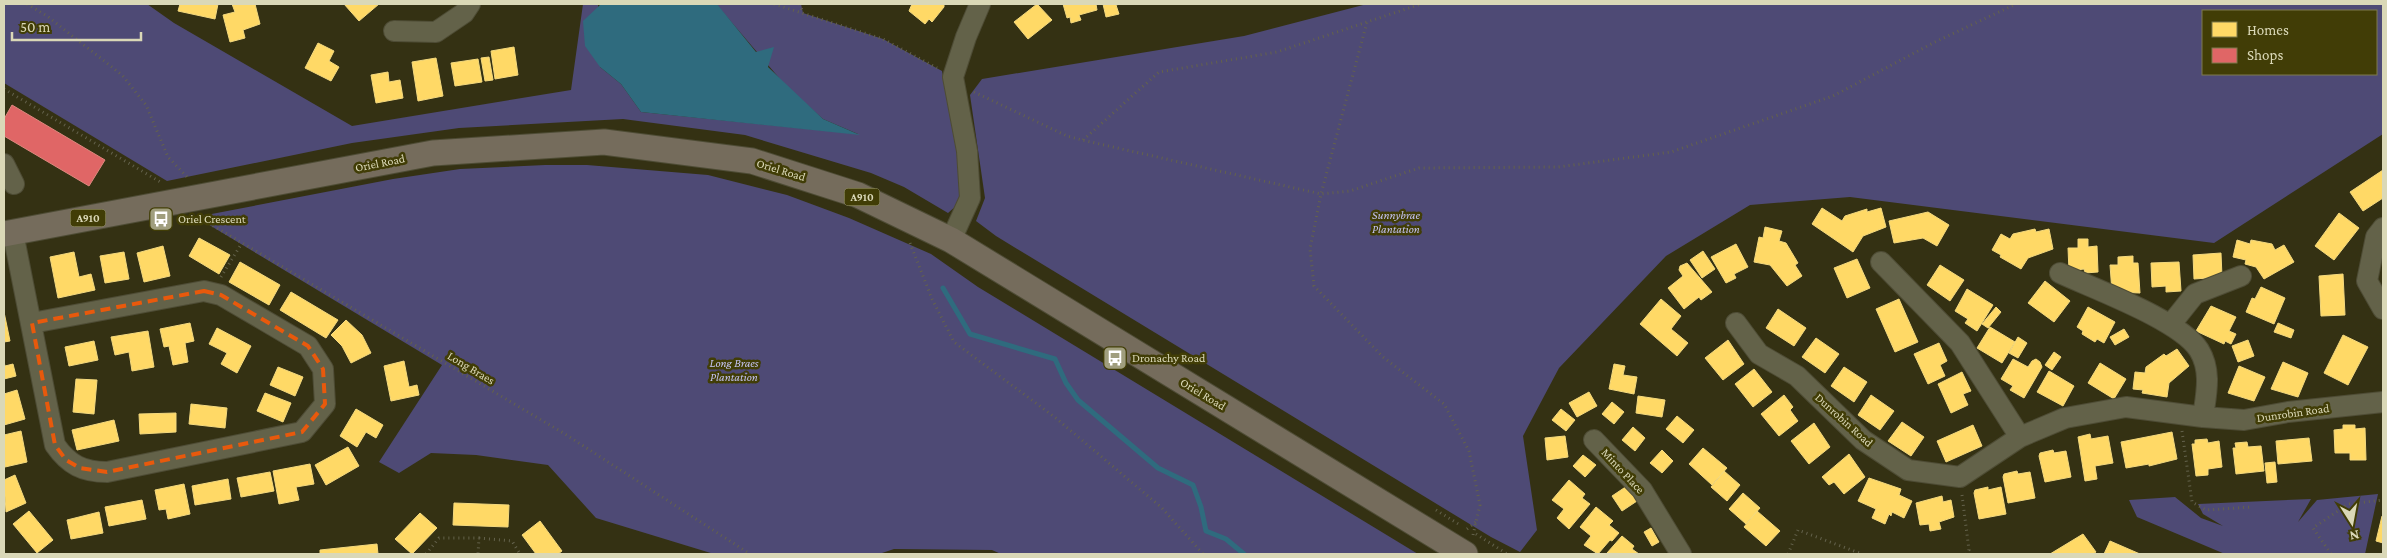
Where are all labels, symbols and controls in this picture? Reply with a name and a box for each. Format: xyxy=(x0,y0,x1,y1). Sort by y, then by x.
scale bar xyxy=(12,10,141,42)
legend xyxy=(2202,10,2377,75)
text: 50 m xyxy=(20,19,50,35)
text: Homes xyxy=(2247,22,2289,38)
text: Shops xyxy=(2247,47,2283,64)
street label: Oriel Road xyxy=(354,151,407,175)
street label: Oriel Road xyxy=(755,156,808,184)
road number: A910 xyxy=(844,188,880,206)
bus stop icon: Oriel Crescent xyxy=(148,206,174,232)
park label: Sunnybrae Plantation xyxy=(1372,208,1421,236)
road number: A910 xyxy=(70,210,106,227)
place label: Oriel Crescent xyxy=(178,212,247,226)
bus stop icon: Dronachy Road xyxy=(1102,345,1128,371)
street label: Long Braes xyxy=(445,348,497,388)
place label: Dronachy Road xyxy=(1132,351,1206,365)
park label: Long Braes Plantation xyxy=(709,356,759,384)
street label: Oriel Road xyxy=(1178,375,1229,413)
street label: Dunrobin Road xyxy=(1812,390,1876,450)
street label: Dunrobin Road xyxy=(2256,401,2331,425)
street label: Minto Place xyxy=(1599,446,1647,496)
north arrow xyxy=(2327,498,2377,548)
text: N xyxy=(2348,527,2361,545)

